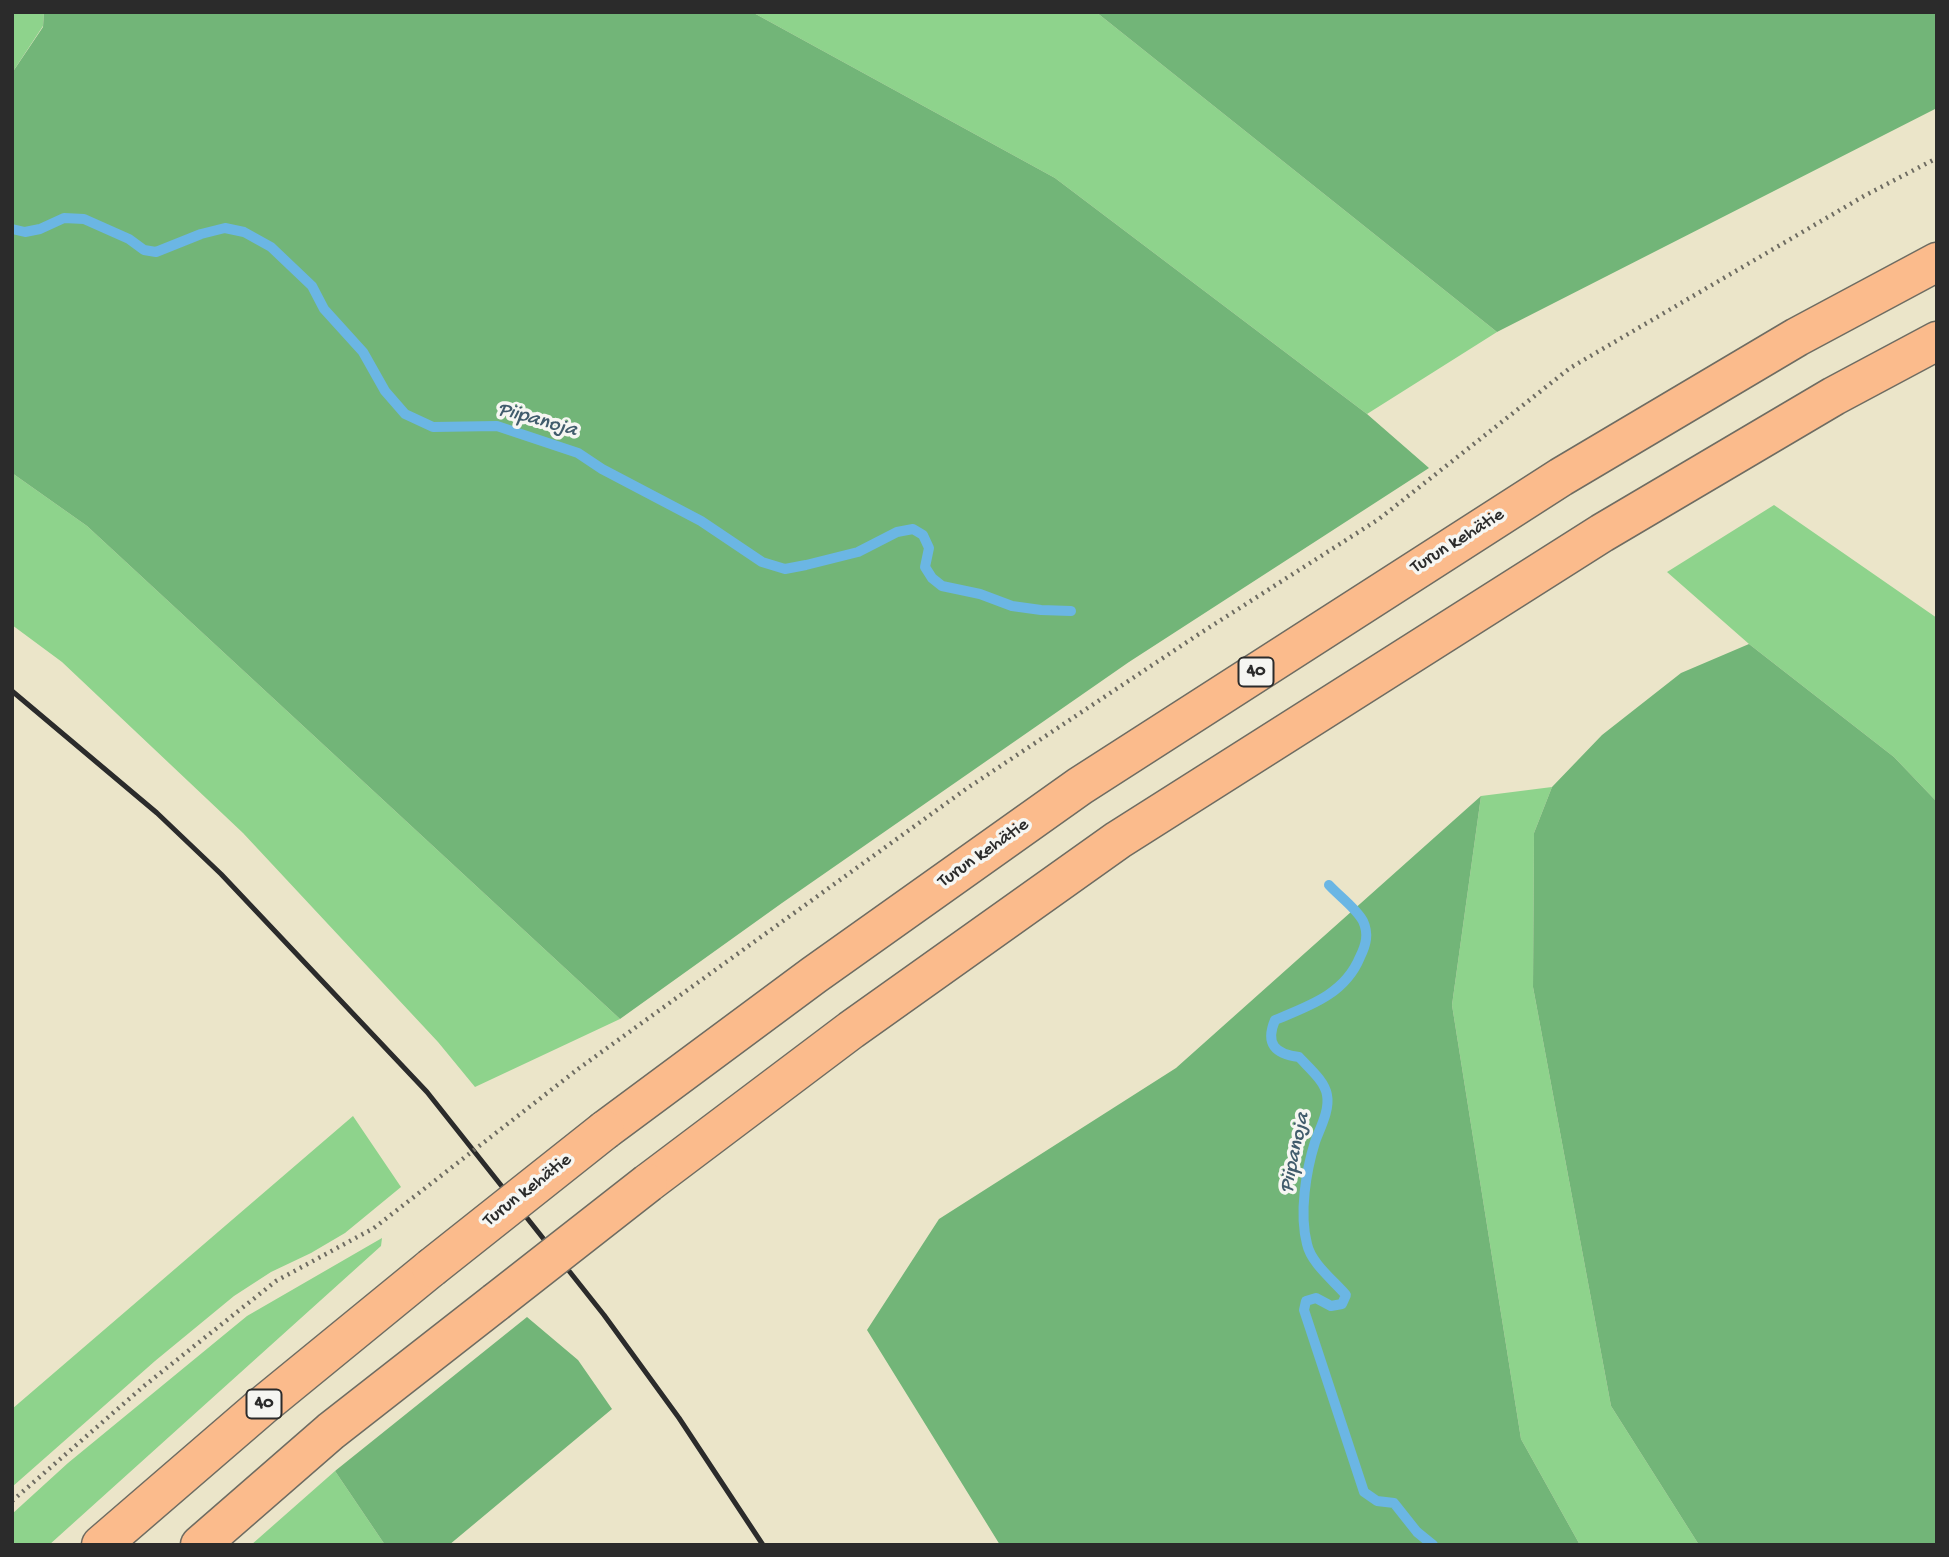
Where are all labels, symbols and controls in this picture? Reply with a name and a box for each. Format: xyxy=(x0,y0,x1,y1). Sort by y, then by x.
water label: Piipanoja xyxy=(494,398,580,444)
street label: Turun kehätie xyxy=(1407,504,1509,580)
road number: 40 xyxy=(1238,658,1274,686)
street label: Turun kehätie xyxy=(934,814,1034,894)
water label: Piipanoja xyxy=(1275,1111,1317,1195)
street label: Turun kehätie xyxy=(479,1149,577,1233)
road number: 40 xyxy=(246,1390,282,1419)

